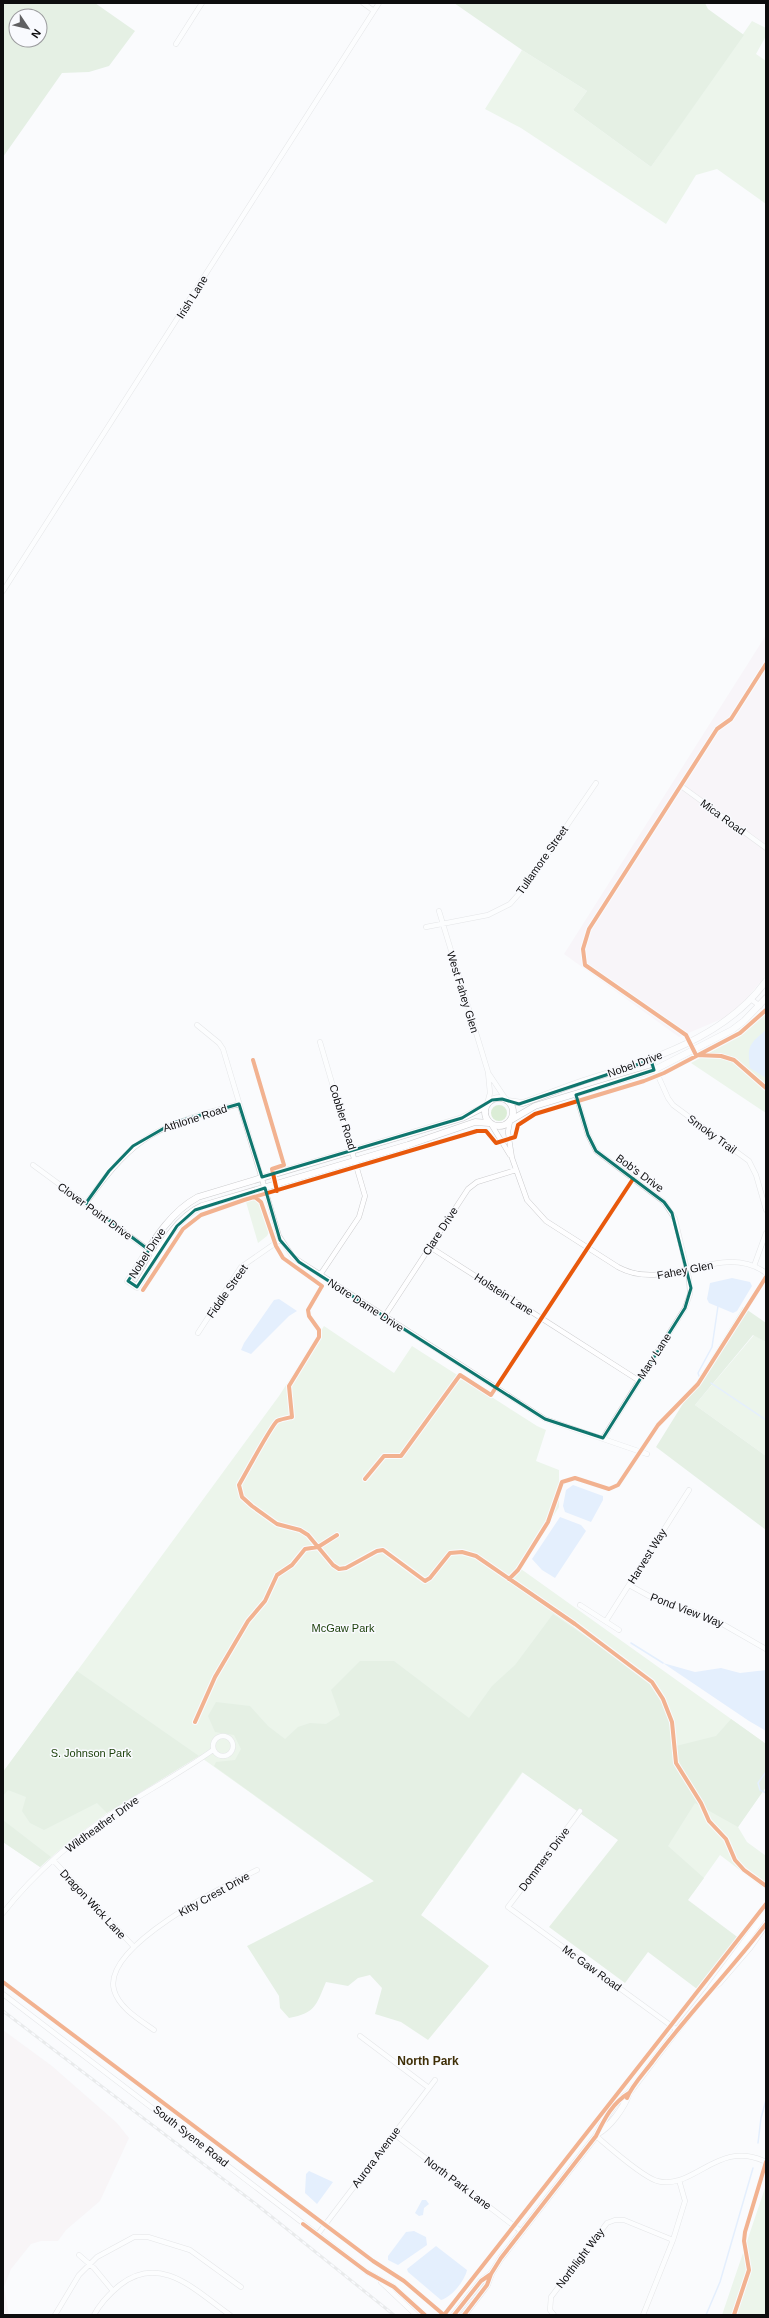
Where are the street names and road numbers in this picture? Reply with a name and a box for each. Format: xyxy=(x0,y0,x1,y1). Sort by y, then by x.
street label: Irish Lane xyxy=(174,273,210,321)
street label: Mica Road xyxy=(698,797,748,837)
street label: Tullamore Street xyxy=(514,823,570,897)
street label: West Fahey Glen xyxy=(445,950,481,1034)
street label: Nobel Drive xyxy=(606,1049,664,1079)
street label: Cobbler Road xyxy=(327,1083,359,1151)
street label: Athlone Road xyxy=(161,1102,229,1134)
street label: Smoky Trail xyxy=(685,1112,739,1156)
street label: Bob's Drive xyxy=(614,1152,666,1194)
street label: Clover Point Drive xyxy=(56,1180,134,1242)
street label: Clare Drive xyxy=(420,1205,460,1257)
street label: Nobel Drive xyxy=(126,1226,168,1280)
street label: Fahey Glen xyxy=(656,1259,714,1281)
street label: Fiddle Street xyxy=(204,1262,250,1320)
street label: Holstein Lane xyxy=(473,1271,535,1317)
street label: Notre Dame Drive xyxy=(326,1276,406,1334)
street label: Mary Lane xyxy=(635,1331,673,1381)
street label: Harvest Way xyxy=(625,1526,669,1586)
street label: Pond View Way xyxy=(649,1591,726,1630)
street label: Wildheather Drive xyxy=(63,1793,141,1855)
street label: Dommers Drive xyxy=(516,1825,572,1893)
street label: Dragon Wick Lane xyxy=(58,1867,128,1941)
street label: Kitty Crest Drive xyxy=(176,1869,252,1919)
street label: Mc Gaw Road xyxy=(560,1943,624,1993)
street label: South Syene Road xyxy=(151,2103,231,2169)
street label: Aurora Avenue xyxy=(349,2124,403,2190)
street label: North Park Lane xyxy=(422,2154,494,2212)
street label: Northlight Way xyxy=(554,2225,607,2290)

